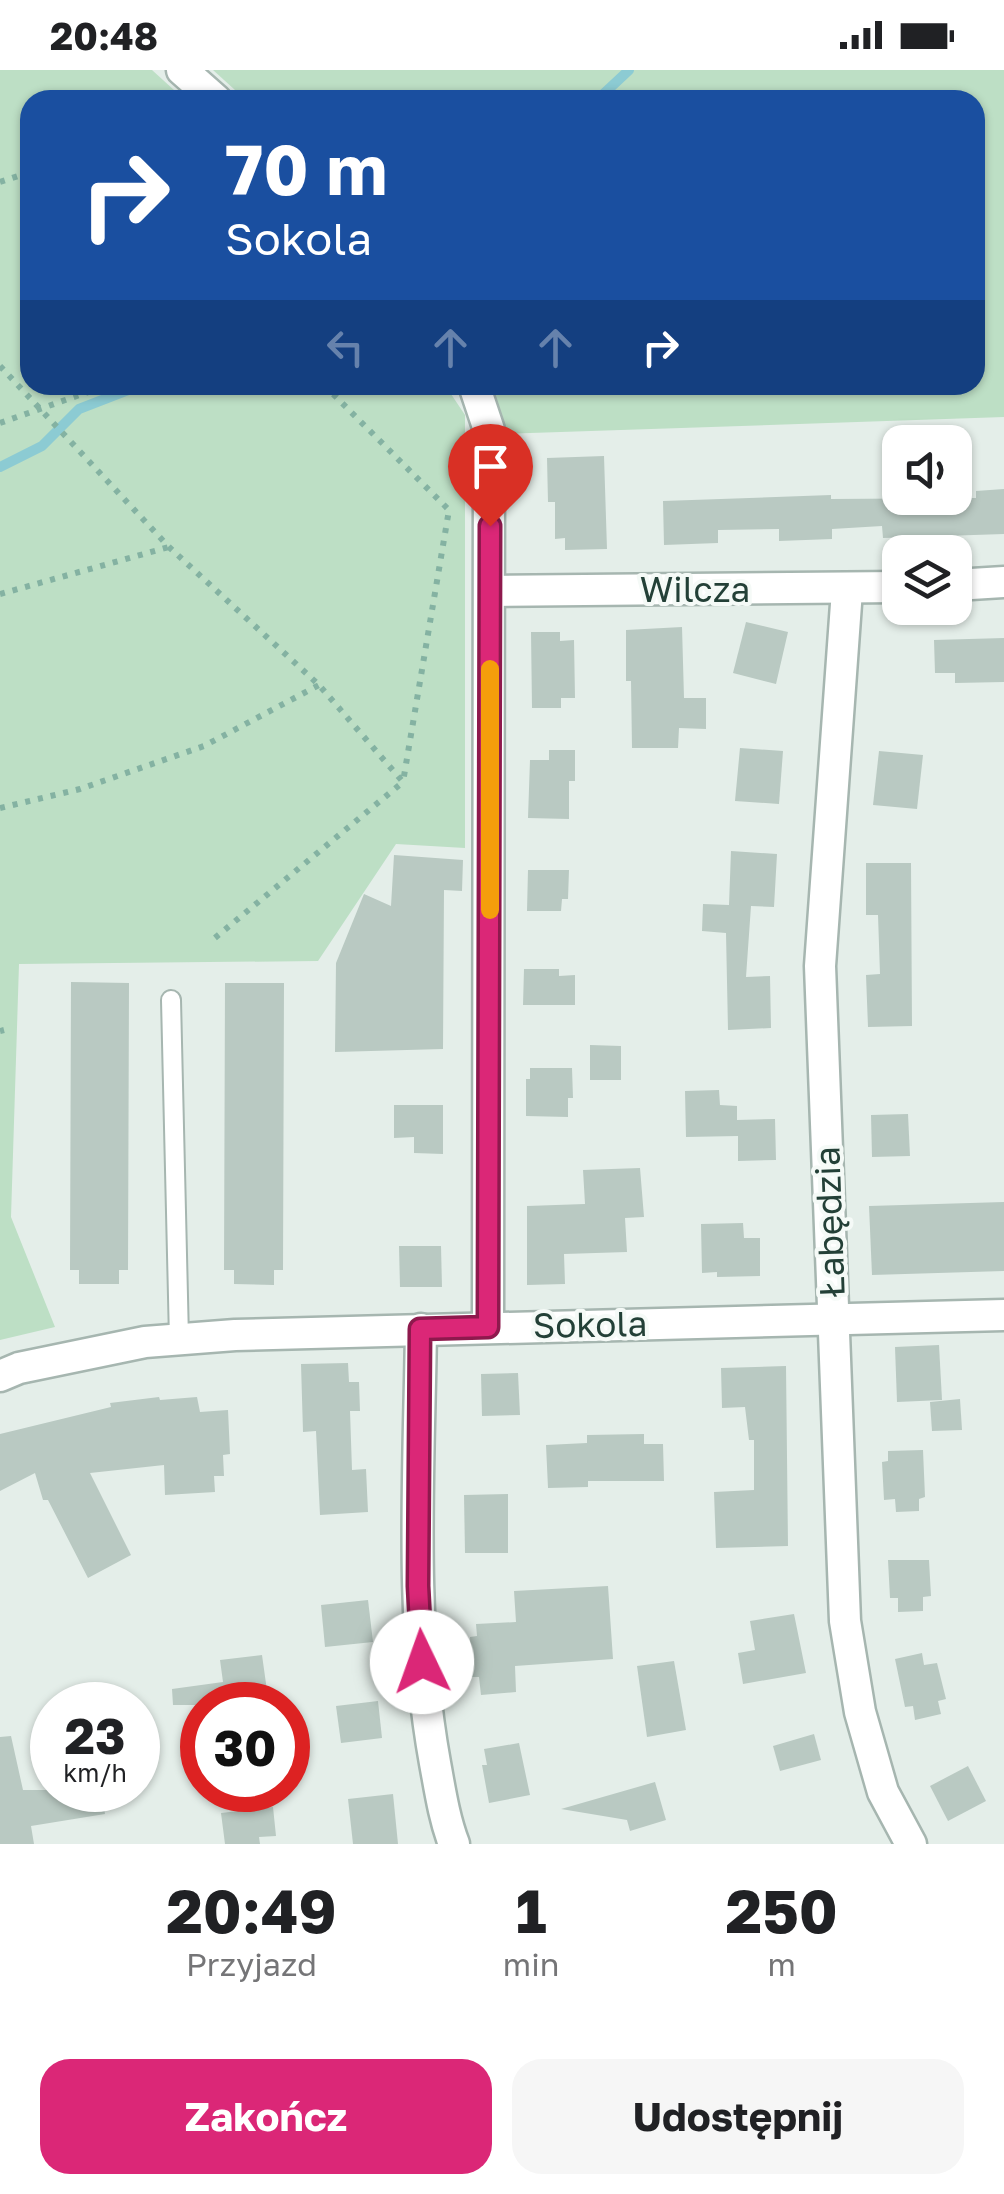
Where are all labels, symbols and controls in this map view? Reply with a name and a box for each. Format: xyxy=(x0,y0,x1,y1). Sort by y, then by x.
text: 20:48 xyxy=(50,13,158,58)
text: 70 m xyxy=(225,126,387,210)
icon: right xyxy=(60,130,190,260)
text: Sokola xyxy=(225,211,372,265)
icon: left xyxy=(318,320,373,375)
icon: ahead xyxy=(423,320,478,375)
icon: ahead xyxy=(528,320,583,375)
icon: right xyxy=(633,320,688,375)
pin xyxy=(448,424,533,527)
map controls xyxy=(882,425,972,625)
button: sound xyxy=(882,425,972,515)
icon: arrive xyxy=(463,439,518,494)
button: layers xyxy=(882,535,972,625)
street label: Wilcza xyxy=(640,568,750,610)
street label: Łabędzia xyxy=(805,1146,853,1298)
street label: Sokola xyxy=(532,1302,648,1346)
position arrow xyxy=(370,1610,474,1714)
speed limit sign: 30 xyxy=(180,1682,310,1812)
text: 23 xyxy=(64,1705,125,1765)
text: km/h xyxy=(63,1757,127,1788)
text: 20:49 xyxy=(166,1874,337,1946)
text: 1 xyxy=(516,1874,547,1946)
text: 250 xyxy=(726,1874,838,1946)
text: Przyjazd xyxy=(186,1945,317,1983)
text: min xyxy=(503,1945,559,1983)
text: m xyxy=(768,1945,796,1983)
button: Zakończ xyxy=(40,2059,492,2174)
button: Udostępnij xyxy=(512,2059,964,2174)

